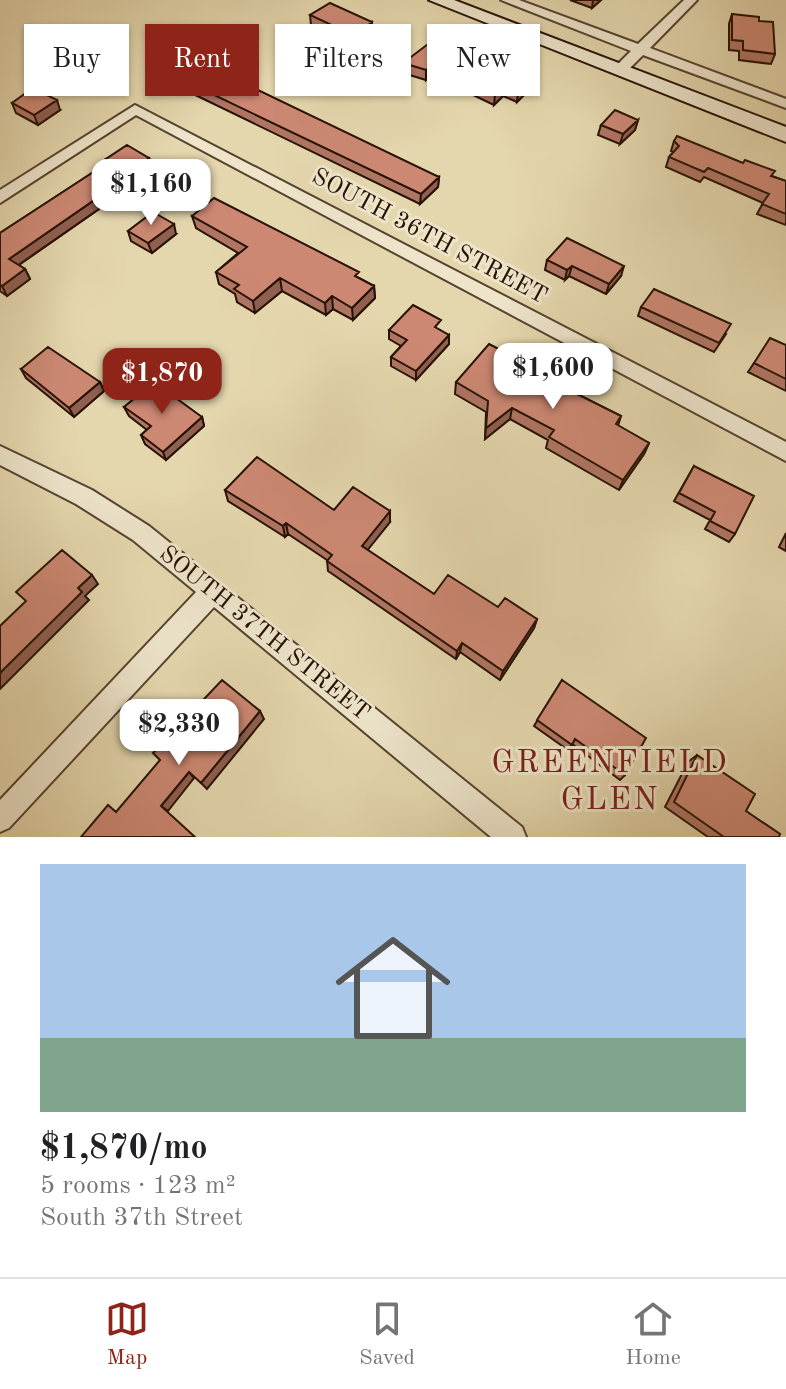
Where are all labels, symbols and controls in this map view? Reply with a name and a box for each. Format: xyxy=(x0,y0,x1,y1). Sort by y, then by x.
chip: Buy xyxy=(24,24,129,96)
chip: Rent xyxy=(145,24,259,96)
chip: Filters xyxy=(275,24,411,96)
chip: New xyxy=(427,24,540,96)
pin: $1,160 xyxy=(86,159,216,227)
street label: SOUTH 36TH STREET xyxy=(307,165,551,309)
text: $1,160 xyxy=(110,172,192,198)
pin: $1,600 xyxy=(488,343,618,411)
pin: $1,870 xyxy=(97,348,227,416)
text: $1,600 xyxy=(512,356,594,382)
text: $1,870 xyxy=(121,361,203,387)
street label: SOUTH 37TH STREET xyxy=(154,542,374,726)
pin: $2,330 xyxy=(114,699,244,767)
text: $2,330 xyxy=(138,712,220,738)
district label: GREENFIELD GLEN xyxy=(491,748,729,817)
icon: home xyxy=(321,916,465,1060)
text: $1,870/mo xyxy=(40,1132,208,1166)
text: 5 rooms · 123 m² xyxy=(40,1173,236,1199)
text: South 37th Street xyxy=(40,1205,243,1231)
tab: Map xyxy=(105,1297,149,1372)
tab: Saved xyxy=(359,1297,415,1372)
tab: Home xyxy=(625,1297,681,1372)

